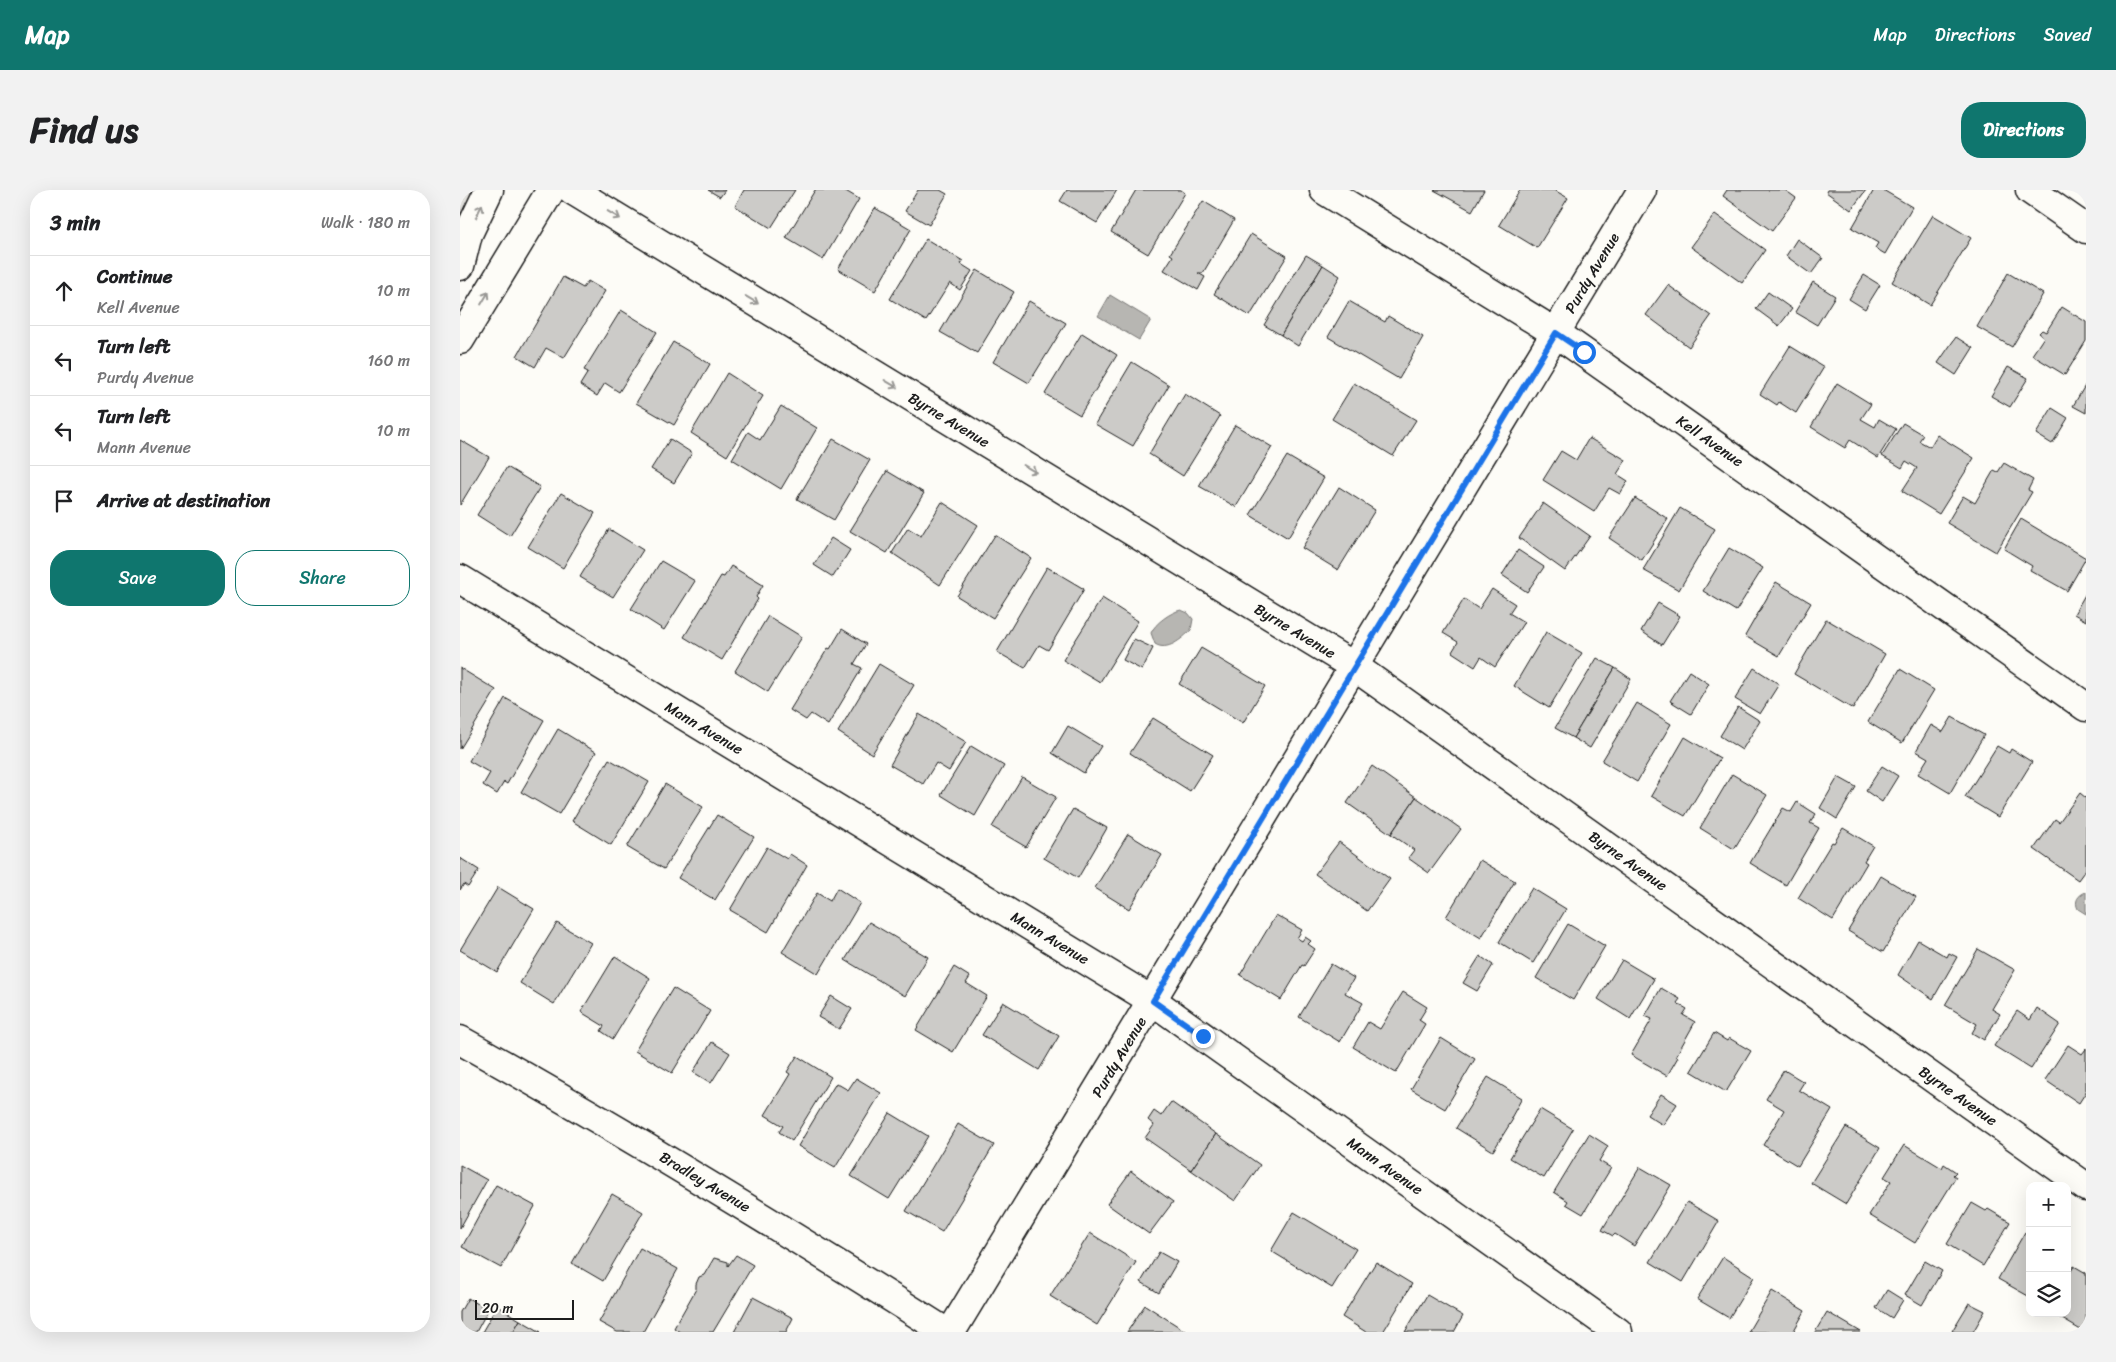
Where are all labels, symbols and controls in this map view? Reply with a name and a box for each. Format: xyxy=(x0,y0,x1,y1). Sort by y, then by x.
text: Map xyxy=(25,14,69,56)
text: Map xyxy=(1874,19,1907,51)
text: Directions xyxy=(1935,19,2016,51)
text: Saved xyxy=(2044,19,2091,51)
text: Find us xyxy=(30,99,138,161)
button: Directions xyxy=(1961,102,2086,158)
text: 3 min xyxy=(50,204,100,242)
one-way arrow xyxy=(475,204,484,219)
text: Walk · 180 m xyxy=(321,208,410,237)
one-way arrow xyxy=(606,211,620,221)
street label: Purdy Avenue xyxy=(1558,227,1626,319)
text: Continue xyxy=(97,260,173,293)
text: 10 m xyxy=(377,276,410,305)
icon: ahead xyxy=(50,277,78,305)
one-way arrow xyxy=(480,291,491,305)
text: Kell Avenue xyxy=(97,293,180,322)
one-way arrow xyxy=(745,295,759,305)
text: Turn left xyxy=(97,330,170,363)
route start xyxy=(1573,341,1596,364)
text: 160 m xyxy=(367,346,410,375)
icon: left xyxy=(50,347,78,375)
text: Purdy Avenue xyxy=(97,363,194,392)
one-way arrow xyxy=(884,380,898,390)
street label: Byrne Avenue xyxy=(903,385,995,455)
text: Turn left xyxy=(97,400,170,433)
street label: Kell Avenue xyxy=(1671,408,1749,474)
text: 10 m xyxy=(377,416,410,445)
icon: left xyxy=(50,417,78,445)
text: Mann Avenue xyxy=(97,433,191,462)
one-way arrow xyxy=(1023,464,1037,474)
text: Arrive at destination xyxy=(97,484,270,517)
icon: arrive xyxy=(50,487,78,515)
button: Save xyxy=(50,550,225,606)
button: Share xyxy=(235,550,410,606)
street label: Byrne Avenue xyxy=(1249,596,1341,666)
street label: Mann Avenue xyxy=(660,694,749,762)
street label: Byrne Avenue xyxy=(1583,824,1673,898)
street label: Mann Avenue xyxy=(1006,904,1095,972)
street label: Purdy Avenue xyxy=(1085,1011,1153,1103)
route end xyxy=(1192,1025,1215,1048)
street label: Byrne Avenue xyxy=(1913,1059,2003,1133)
street label: Mann Avenue xyxy=(1341,1130,1429,1202)
street label: Bradley Avenue xyxy=(654,1144,756,1220)
map controls xyxy=(2026,1182,2071,1317)
button: + xyxy=(2026,1182,2071,1227)
button: − xyxy=(2026,1227,2071,1272)
button: layers xyxy=(2026,1272,2071,1317)
text: 20 m xyxy=(482,1296,513,1321)
scale bar xyxy=(475,1297,574,1320)

